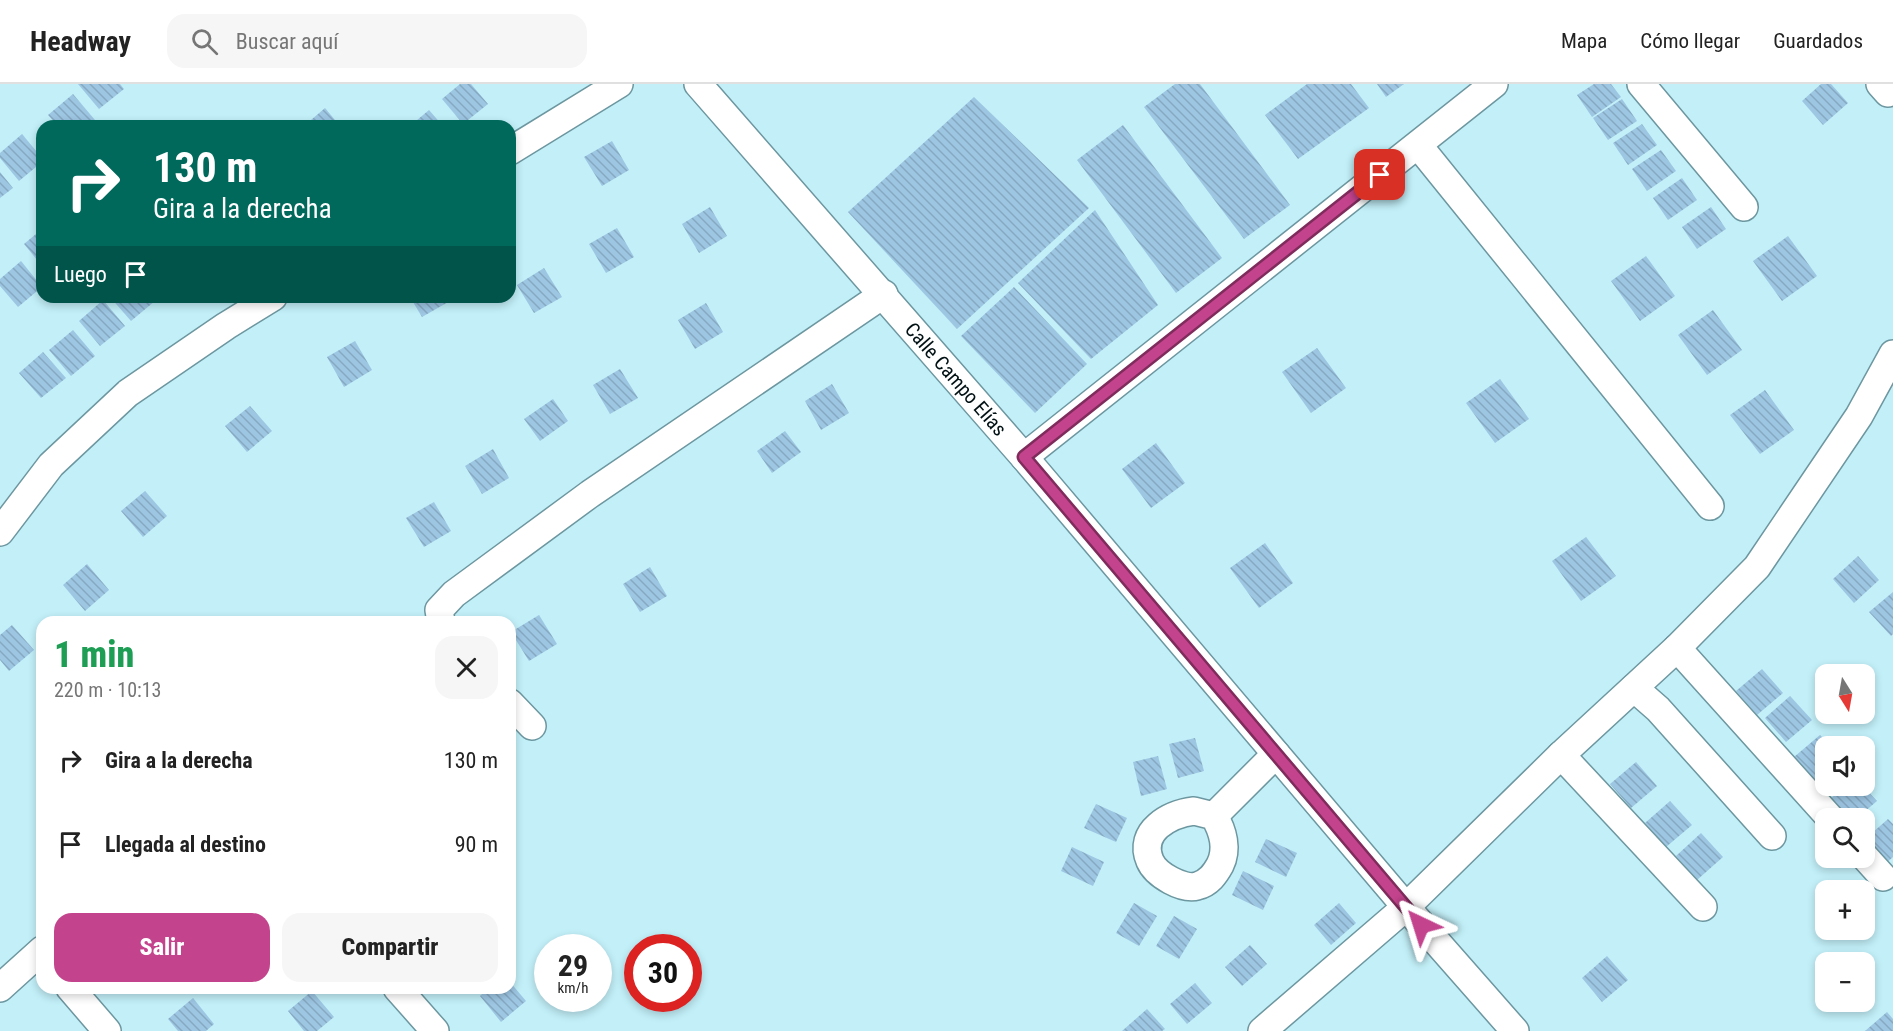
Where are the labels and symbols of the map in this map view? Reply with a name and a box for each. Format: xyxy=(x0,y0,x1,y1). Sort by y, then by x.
pin xyxy=(1354,149,1405,200)
street label: Calle Campo Elías xyxy=(900,318,1012,441)
north arrow xyxy=(1815,664,1875,724)
position arrow xyxy=(1389,893,1453,957)
speed limit sign: 30 xyxy=(624,934,702,1012)

